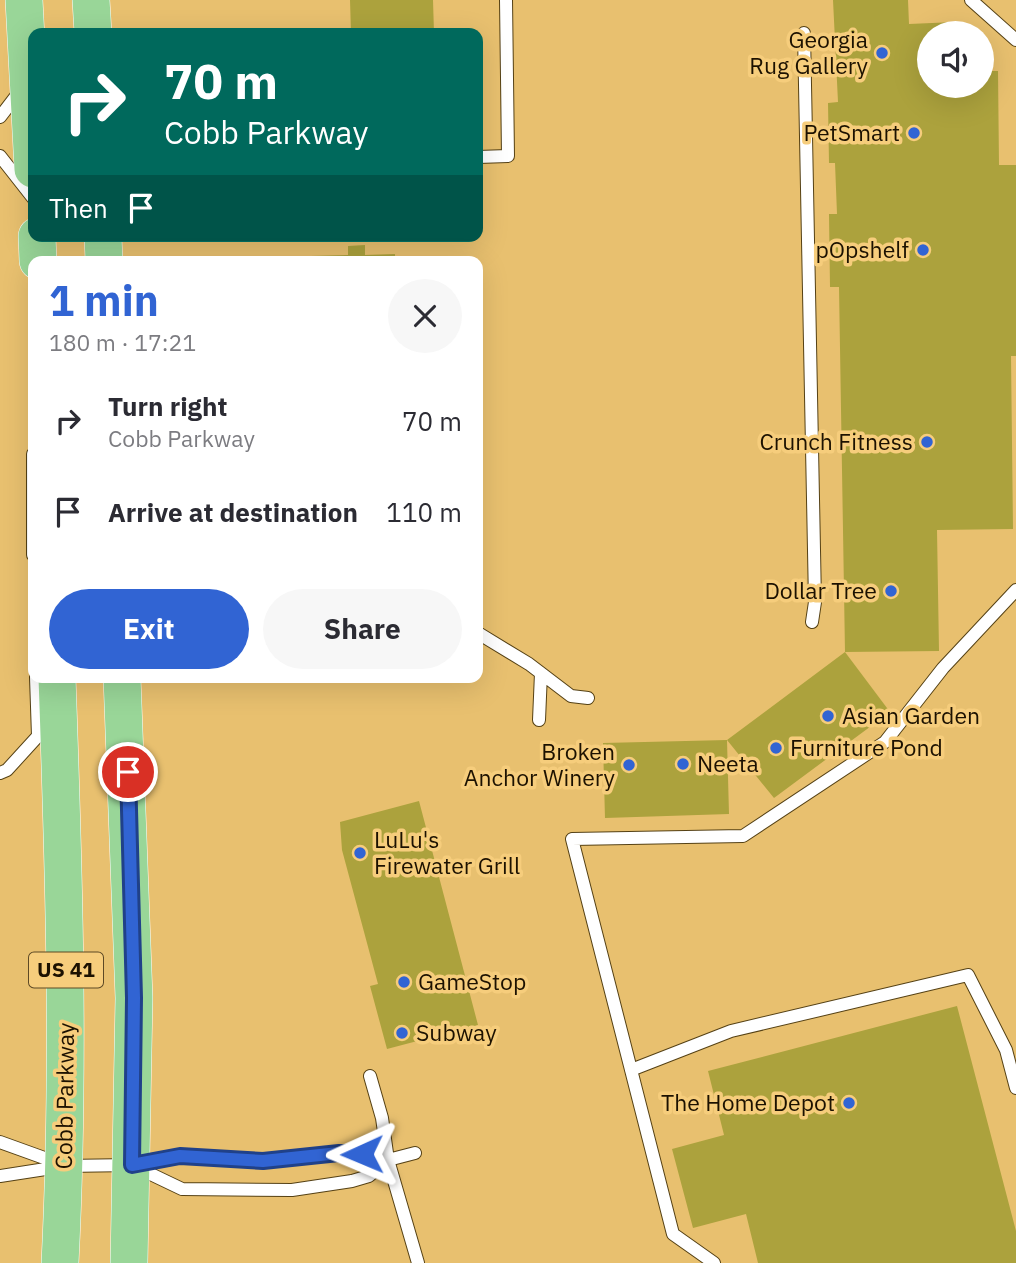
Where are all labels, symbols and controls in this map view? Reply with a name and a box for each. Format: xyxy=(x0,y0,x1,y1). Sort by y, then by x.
map controls xyxy=(917,21,994,98)
button: sound xyxy=(917,21,994,98)
place label: Georgia Rug Gallery xyxy=(749,24,869,80)
marker: Georgia Rug Gallery xyxy=(874,45,890,61)
text: 70 m xyxy=(164,49,278,112)
icon: right xyxy=(49,56,140,147)
text: Cobb Parkway xyxy=(164,111,368,153)
place label: PetSmart xyxy=(803,117,900,147)
marker: PetSmart xyxy=(906,125,922,141)
icon: arrive xyxy=(122,189,160,227)
text: Then xyxy=(49,191,108,225)
place label: pOpshelf xyxy=(815,234,909,264)
marker: pOpshelf xyxy=(915,242,931,258)
text: 1 min xyxy=(49,273,159,328)
button: close xyxy=(388,279,462,353)
text: 180 m · 17:21 xyxy=(49,327,196,357)
text: Turn right xyxy=(108,389,227,423)
icon: right xyxy=(49,402,87,440)
text: 70 m xyxy=(402,404,462,438)
text: Cobb Parkway xyxy=(108,423,255,453)
place label: Crunch Fitness xyxy=(759,426,913,456)
marker: Crunch Fitness xyxy=(919,434,935,450)
icon: arrive xyxy=(49,493,87,531)
text: Arrive at destination xyxy=(108,495,358,529)
text: 110 m xyxy=(386,495,462,529)
place label: Dollar Tree xyxy=(764,575,877,605)
marker: Dollar Tree xyxy=(883,583,899,599)
button: Exit xyxy=(49,589,249,669)
button: Share xyxy=(263,589,462,669)
place label: Asian Garden xyxy=(842,700,980,730)
marker: Asian Garden xyxy=(820,708,836,724)
place label: Furniture Pond xyxy=(790,732,943,762)
place label: Broken Anchor Winery xyxy=(464,736,616,792)
marker: Furniture Pond xyxy=(768,740,784,756)
pin xyxy=(98,742,158,802)
place label: Neeta xyxy=(697,748,759,778)
icon: arrive xyxy=(109,753,147,791)
marker: Neeta xyxy=(675,756,691,772)
marker: Broken Anchor Winery xyxy=(621,757,637,773)
place label: LuLu's Firewater Grill xyxy=(374,824,520,880)
marker: LuLu's Firewater Grill xyxy=(352,845,368,861)
road number: US 41 xyxy=(29,953,103,988)
place label: GameStop xyxy=(418,966,526,996)
marker: GameStop xyxy=(396,974,412,990)
place label: Subway xyxy=(416,1017,497,1047)
street label: Cobb Parkway xyxy=(48,1022,80,1170)
marker: Subway xyxy=(394,1025,410,1041)
place label: The Home Depot xyxy=(661,1087,835,1117)
marker: The Home Depot xyxy=(841,1095,857,1111)
position arrow xyxy=(325,1117,399,1191)

